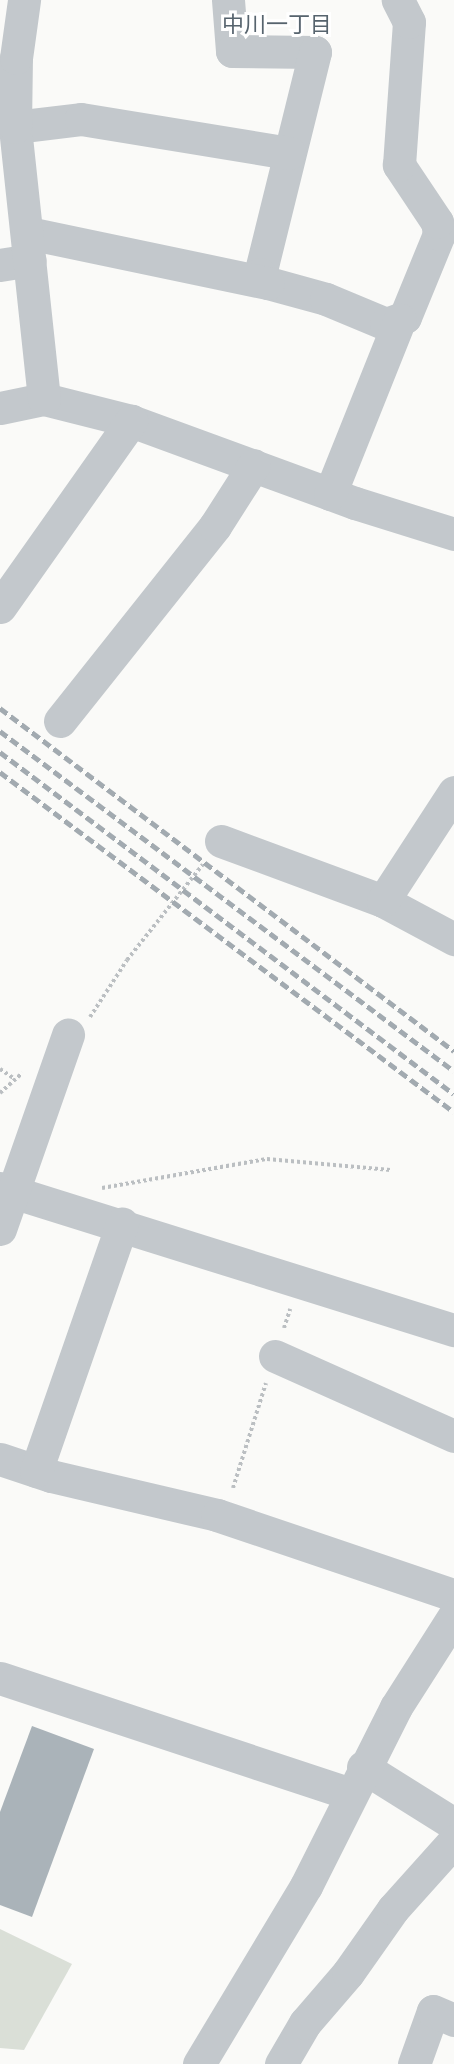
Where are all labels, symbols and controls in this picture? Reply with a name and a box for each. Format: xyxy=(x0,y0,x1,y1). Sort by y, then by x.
district label: 中川一丁目 xyxy=(222,13,332,39)

